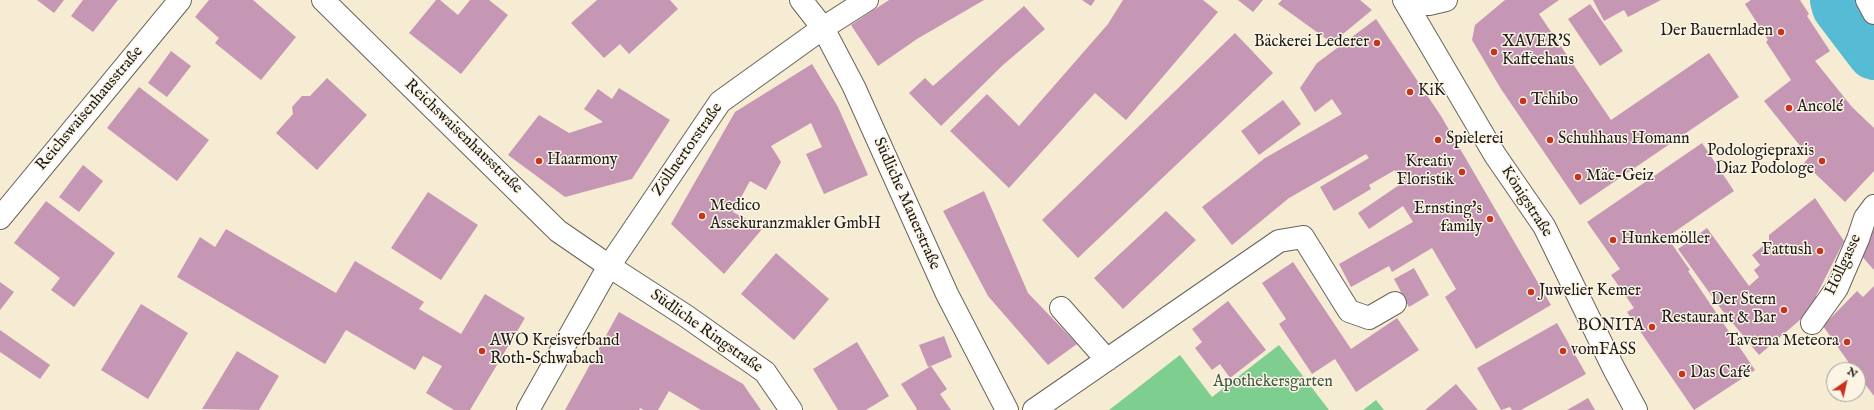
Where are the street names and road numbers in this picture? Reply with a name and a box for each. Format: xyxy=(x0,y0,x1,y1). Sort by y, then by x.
street label: Reichswaisenhausstraße xyxy=(32,43,148,175)
street label: Reichswaisenhausstraße xyxy=(400,76,526,198)
street label: Zöllnertorstraße xyxy=(649,100,727,200)
street label: Südliche Mauerstraße xyxy=(868,135,944,273)
street label: Königstraße xyxy=(1496,163,1556,241)
street label: Höllgasse xyxy=(1822,231,1866,299)
street label: Südliche Ringstraße xyxy=(646,286,766,378)

